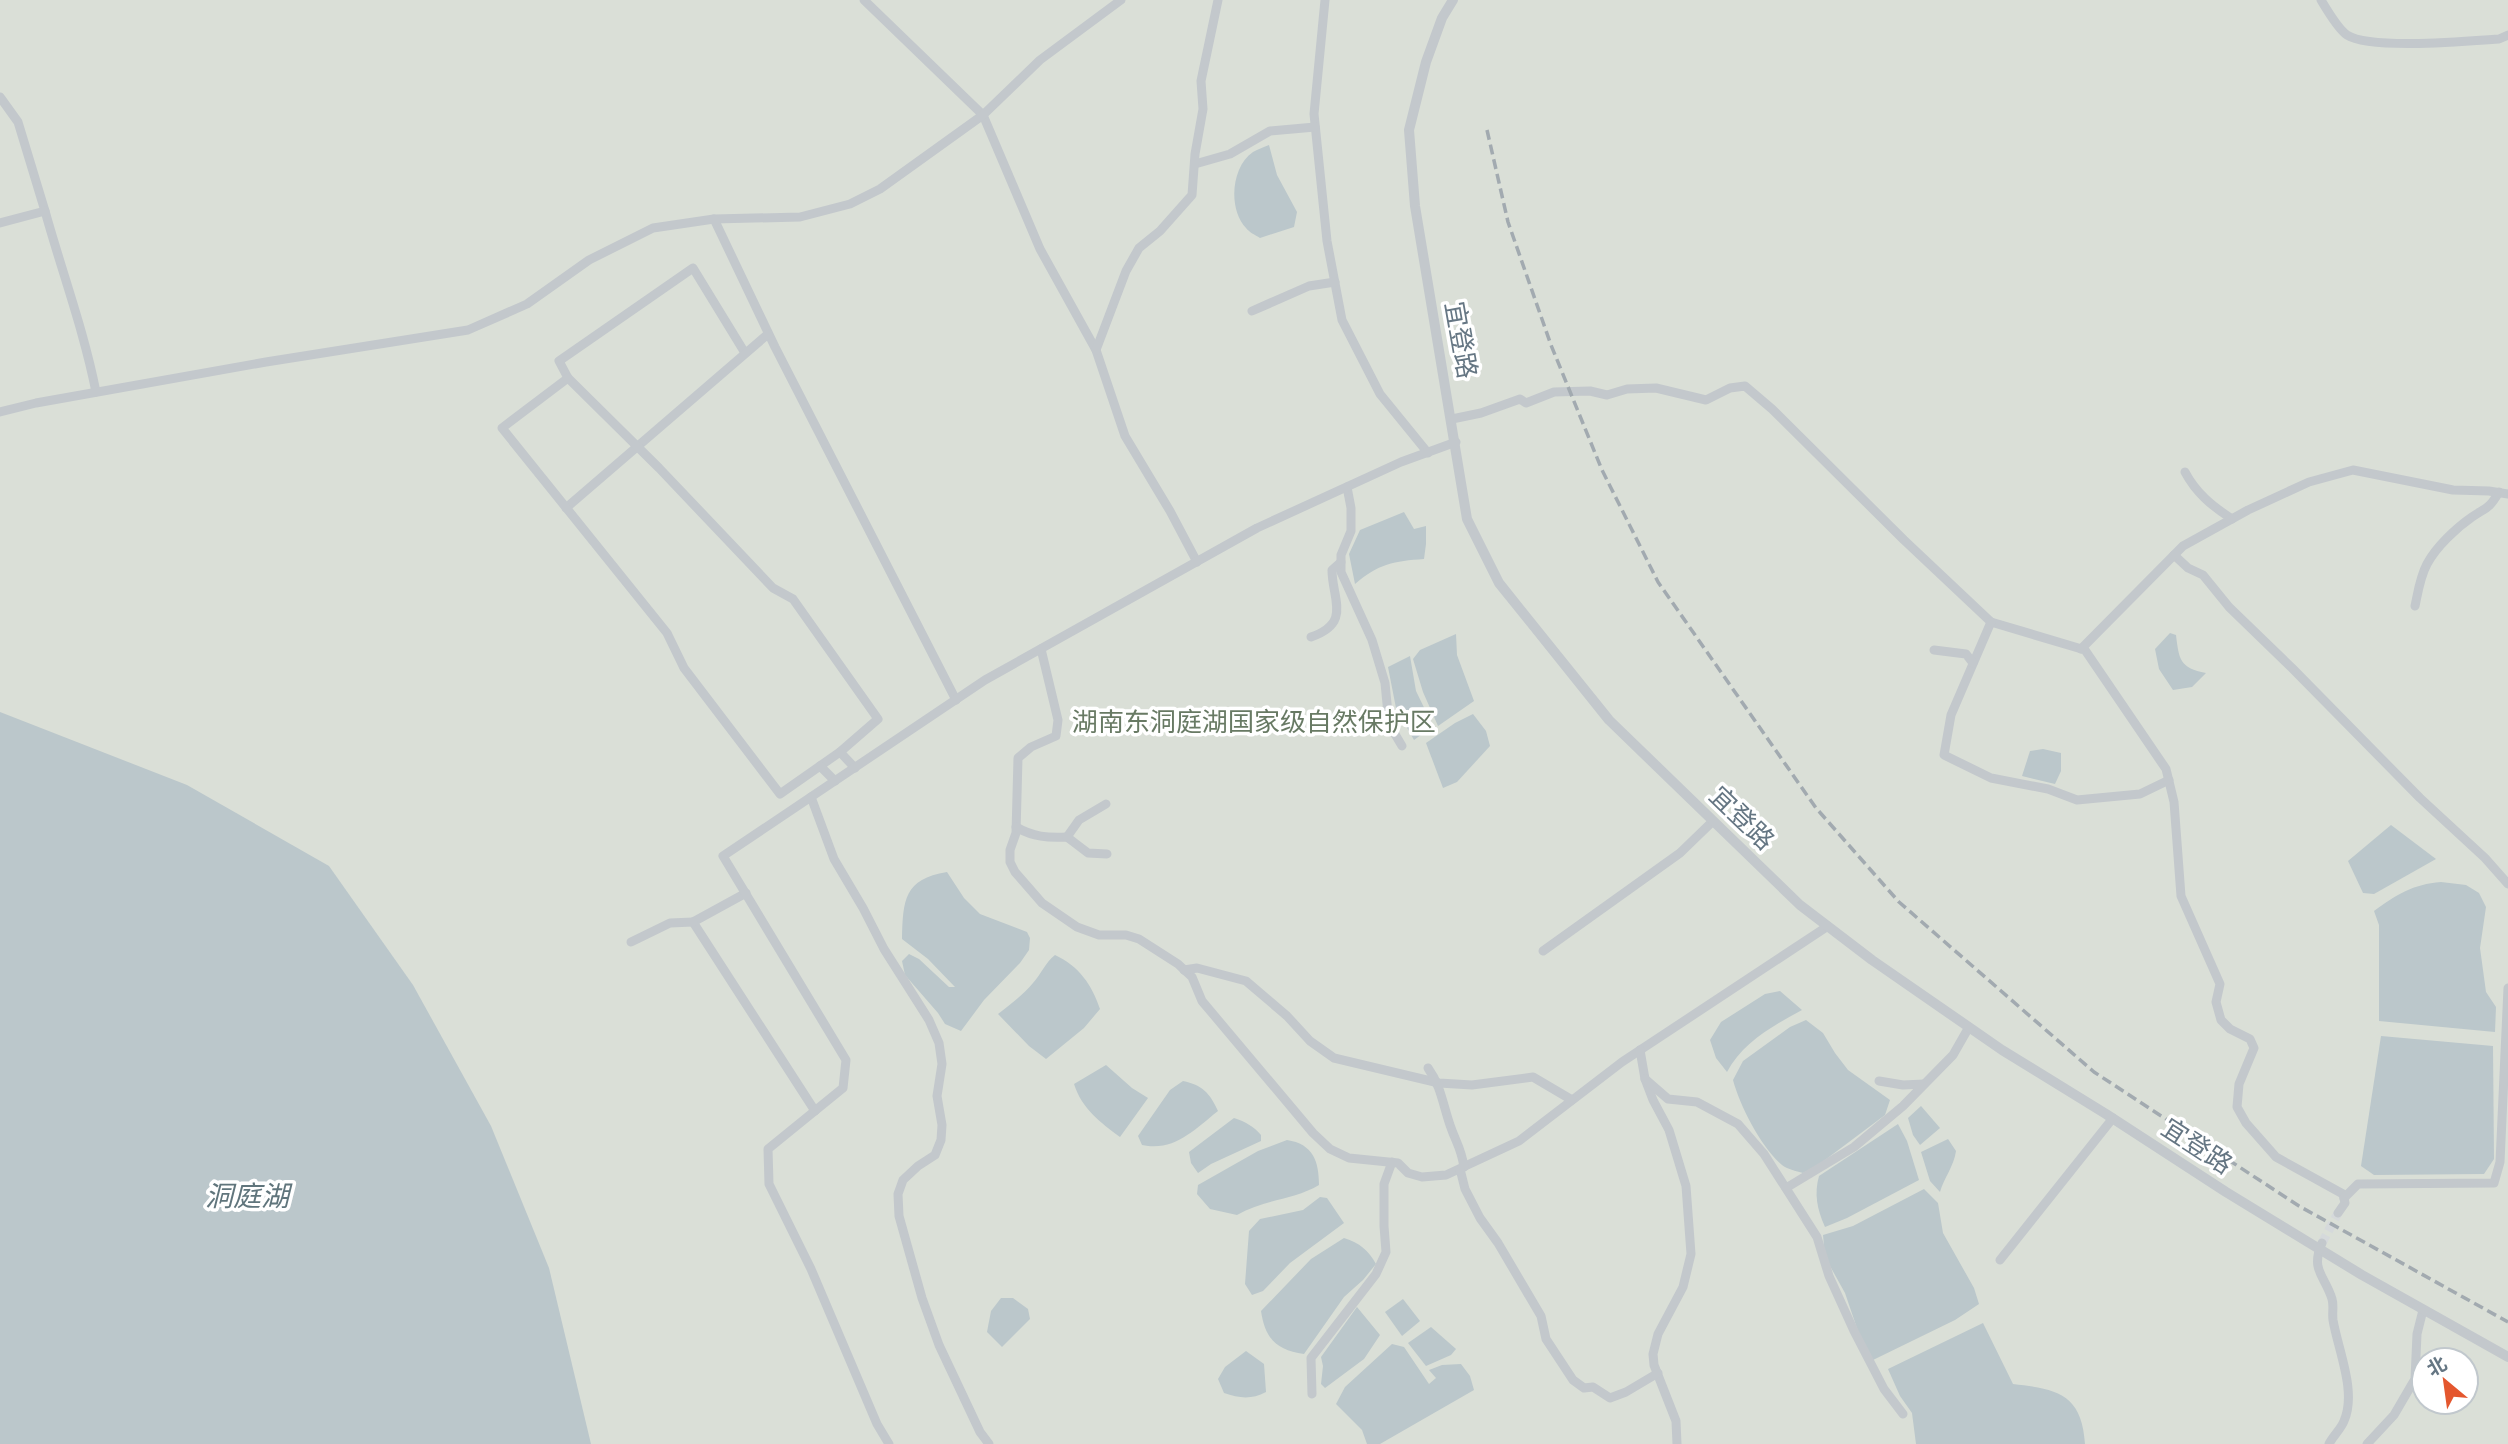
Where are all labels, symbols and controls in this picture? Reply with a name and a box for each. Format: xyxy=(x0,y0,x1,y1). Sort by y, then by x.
street label: 宜登路 xyxy=(1438,299,1484,381)
park label: 湖南东洞庭湖国家级自然保护区 xyxy=(1072,706,1436,738)
street label: 宜登路 xyxy=(1703,779,1781,857)
street label: 宜登路 xyxy=(2156,1111,2238,1181)
water label: 洞庭湖 xyxy=(205,1179,293,1213)
north arrow xyxy=(2410,1346,2480,1416)
text: 北 xyxy=(2423,1352,2451,1381)

